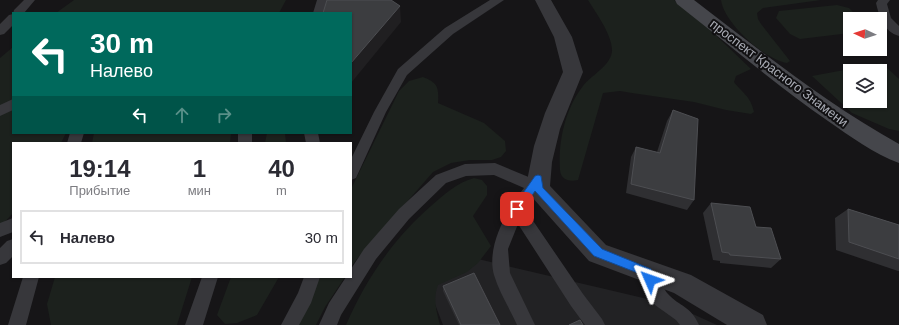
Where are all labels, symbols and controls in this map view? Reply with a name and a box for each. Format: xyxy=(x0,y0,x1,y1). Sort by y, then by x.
north arrow xyxy=(843,12,887,56)
map controls xyxy=(843,12,887,108)
street label: проспект Красного Знамени xyxy=(707,16,851,130)
icon: left xyxy=(24,28,76,80)
text: 30 m xyxy=(90,28,154,59)
text: Налево xyxy=(90,61,153,81)
button: layers xyxy=(843,64,887,108)
icon: left xyxy=(129,104,151,126)
icon: ahead xyxy=(171,104,193,126)
icon: right xyxy=(213,104,235,126)
text: 19:14 xyxy=(69,155,131,182)
text: 1 xyxy=(193,155,206,182)
text: 40 xyxy=(268,155,295,182)
text: Прибытие xyxy=(69,183,130,198)
text: мин xyxy=(188,183,211,198)
text: m xyxy=(276,183,287,198)
pin xyxy=(500,192,534,226)
icon: arrive xyxy=(506,198,528,220)
icon: left xyxy=(26,226,48,248)
text: Налево xyxy=(60,229,115,246)
text: 30 m xyxy=(305,229,338,246)
position arrow xyxy=(629,259,671,301)

